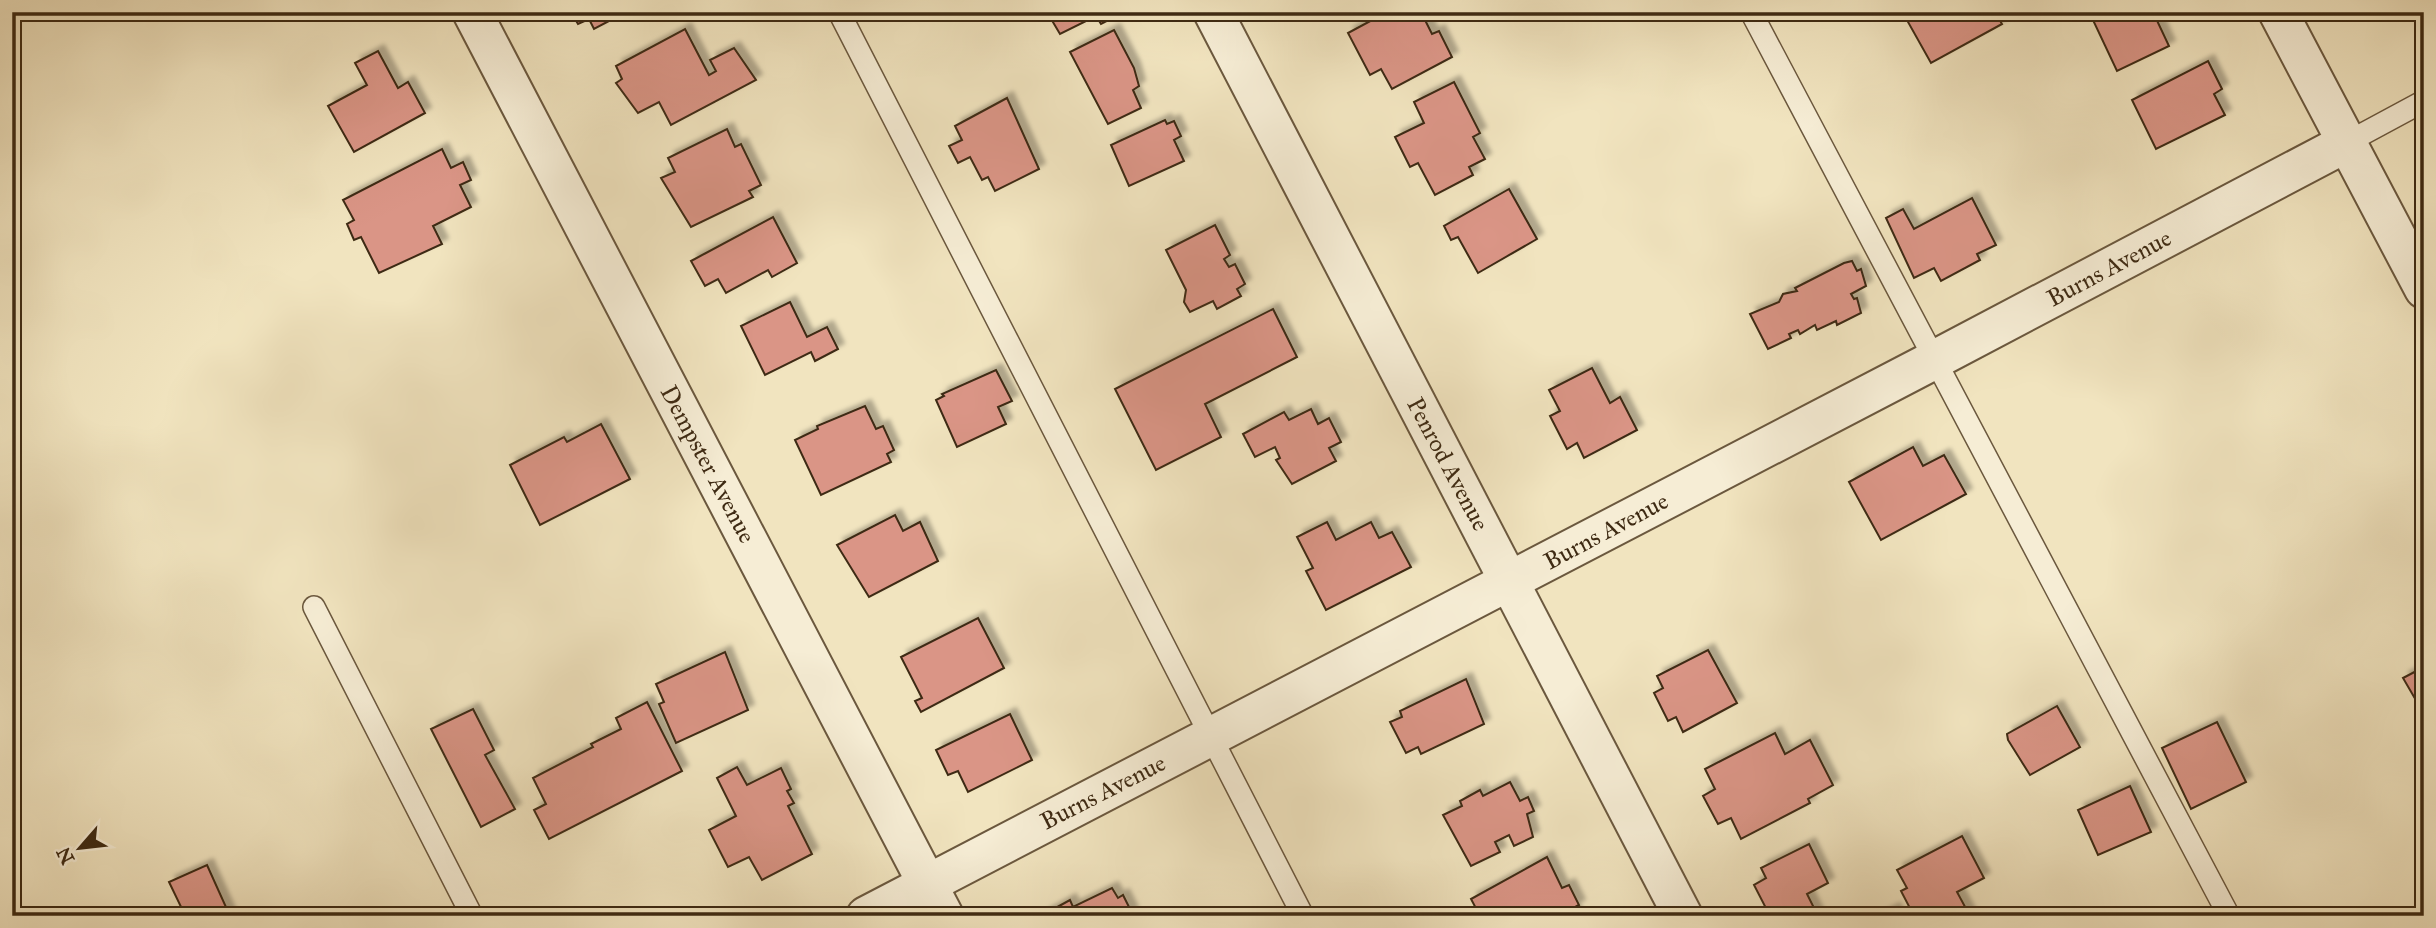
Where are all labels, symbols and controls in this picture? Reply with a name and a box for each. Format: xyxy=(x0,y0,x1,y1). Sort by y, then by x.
street label: Burns Avenue xyxy=(2042,223,2176,313)
street label: Dempster Avenue xyxy=(654,380,762,548)
street label: Penrod Avenue xyxy=(1400,392,1496,536)
street label: Burns Avenue xyxy=(1539,486,1673,576)
street label: Burns Avenue xyxy=(1035,748,1171,836)
north arrow xyxy=(46,813,116,883)
text: N xyxy=(51,843,79,868)

